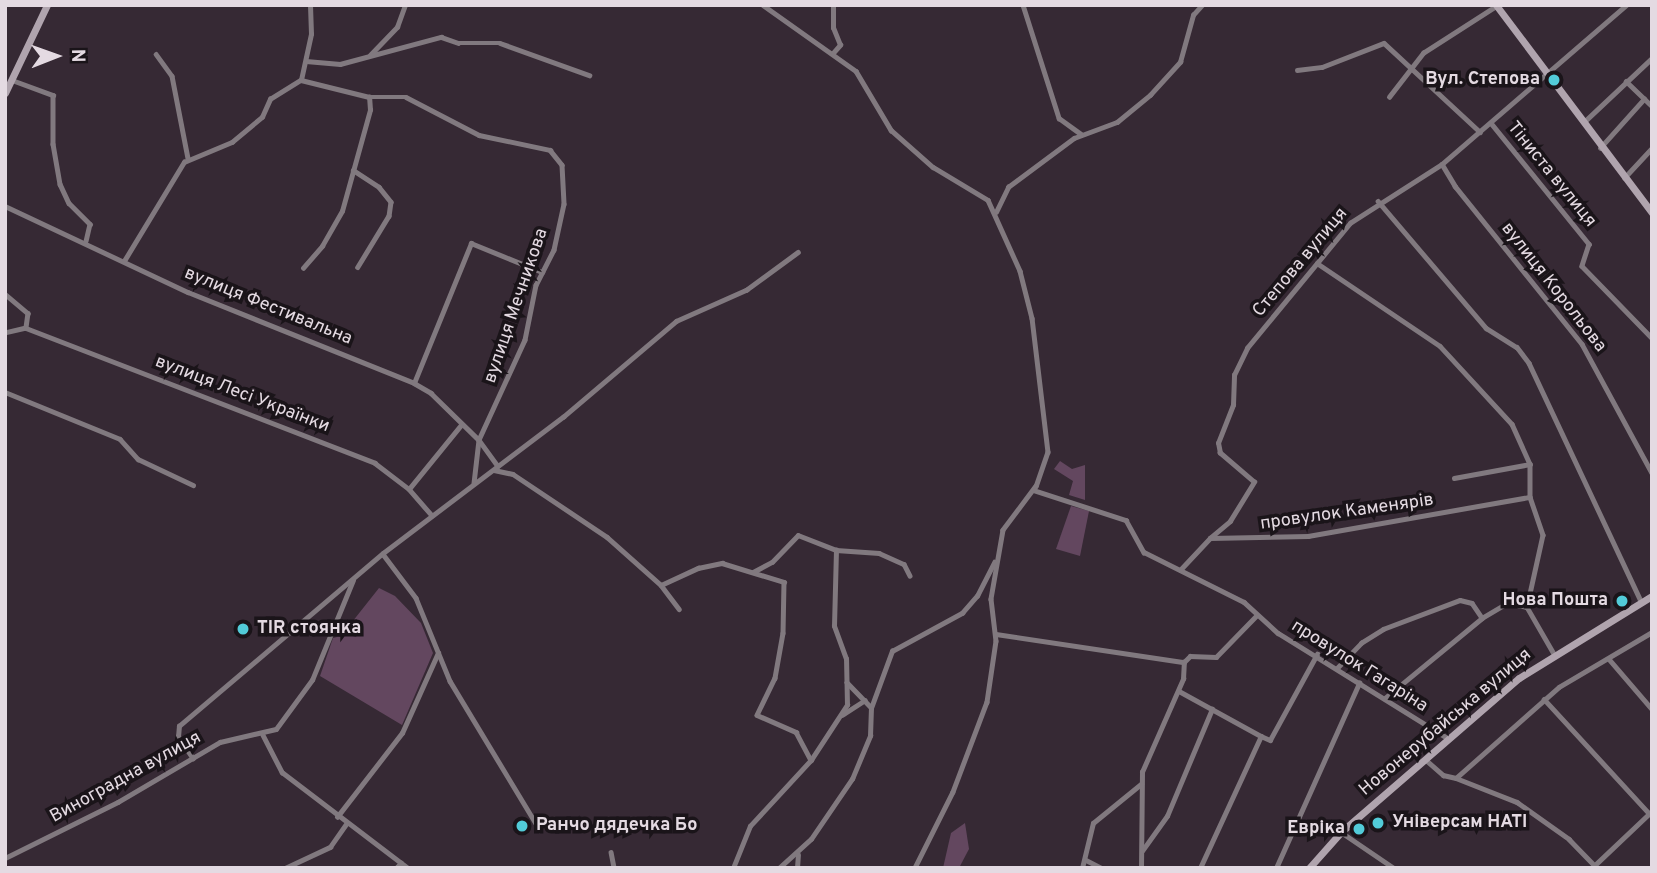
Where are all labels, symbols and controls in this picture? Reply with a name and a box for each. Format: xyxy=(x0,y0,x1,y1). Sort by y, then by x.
north arrow xyxy=(21,21,91,91)
text: N xyxy=(65,49,89,63)
place label: Вул. Степова xyxy=(1425,69,1540,91)
marker: Вул. Степова xyxy=(1546,72,1562,88)
street label: Тіниста вулиця xyxy=(1502,118,1600,232)
street label: Степова вулиця xyxy=(1249,204,1353,322)
street label: вулиця Корольова xyxy=(1496,219,1610,357)
street label: вулиця Мечникова xyxy=(480,226,554,386)
street label: вулиця Фестивальна xyxy=(181,263,355,351)
street label: вулиця Лесі Українки xyxy=(152,352,332,438)
street label: провулок Каменярів xyxy=(1259,490,1435,536)
place label: Нова Пошта xyxy=(1503,590,1608,612)
marker: Нова Пошта xyxy=(1614,593,1630,609)
street label: провулок Гагаріна xyxy=(1287,616,1431,718)
place label: TIR стоянка xyxy=(257,618,361,640)
marker: TIR стоянка xyxy=(235,621,251,637)
street label: Новонерубайська вулиця xyxy=(1356,645,1536,801)
street label: Виноградна вулиця xyxy=(47,727,205,829)
place label: Універсам НАТІ xyxy=(1392,812,1527,834)
place label: Ранчо дядечка Бо xyxy=(536,815,697,837)
marker: Універсам НАТІ xyxy=(1370,815,1386,831)
marker: Ранчо дядечка Бо xyxy=(514,818,530,834)
place label: Евріка xyxy=(1287,818,1345,840)
marker: Евріка xyxy=(1351,821,1367,837)

